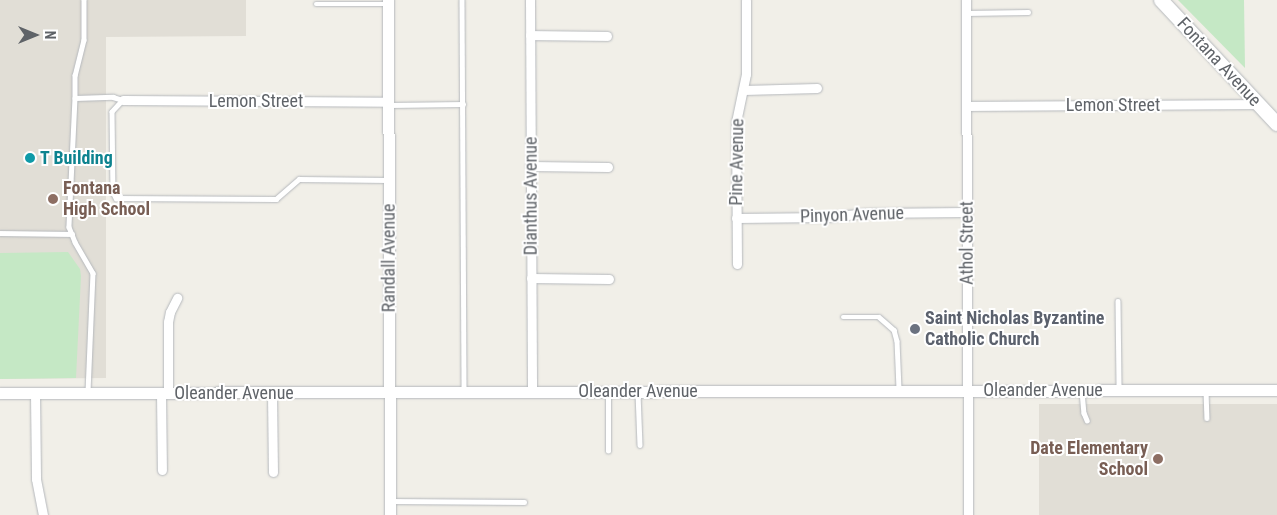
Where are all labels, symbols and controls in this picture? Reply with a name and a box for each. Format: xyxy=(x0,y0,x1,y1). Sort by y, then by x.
north arrow xyxy=(10,10,60,60)
street label: Fontana Avenue xyxy=(1172,13,1266,111)
text: N xyxy=(42,31,58,39)
street label: Lemon Street xyxy=(209,90,303,112)
street label: Lemon Street xyxy=(1066,94,1160,116)
street label: Pine Avenue xyxy=(725,118,749,206)
street label: Dianthus Avenue xyxy=(520,137,542,255)
place label: T Building xyxy=(40,147,113,169)
marker: T Building xyxy=(24,152,36,164)
place label: Fontana High School xyxy=(63,178,150,220)
marker: Fontana High School xyxy=(47,193,59,205)
street label: Athol Street xyxy=(956,201,978,285)
street label: Pinyon Avenue xyxy=(800,202,904,228)
street label: Randall Avenue xyxy=(378,204,400,312)
place label: Saint Nicholas Byzantine Catholic Church xyxy=(925,308,1104,350)
marker: Saint Nicholas Byzantine Catholic Church xyxy=(909,323,921,335)
street label: Oleander Avenue xyxy=(983,379,1103,401)
street label: Oleander Avenue xyxy=(578,380,698,402)
street label: Oleander Avenue xyxy=(174,382,294,404)
place label: Date Elementary School xyxy=(1030,438,1148,480)
marker: Date Elementary School xyxy=(1152,453,1164,465)

